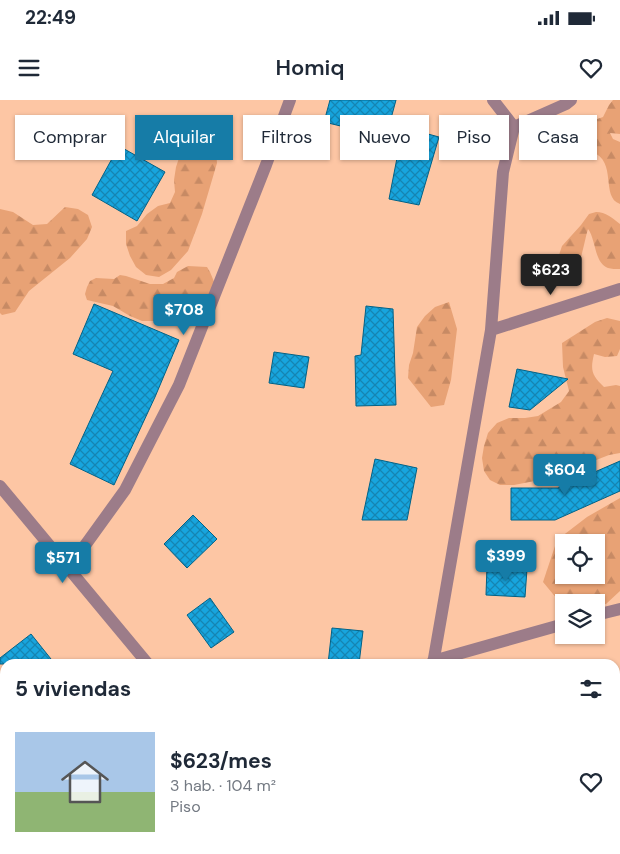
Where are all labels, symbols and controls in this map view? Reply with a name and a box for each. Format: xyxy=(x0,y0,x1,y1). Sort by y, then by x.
text: 22:49 xyxy=(25,5,76,30)
text: Homiq xyxy=(275,53,345,82)
icon: menu xyxy=(15,54,43,82)
icon: heart xyxy=(577,54,605,82)
chip: Comprar xyxy=(15,115,125,160)
chip: Alquilar xyxy=(135,115,233,160)
chip: Filtros xyxy=(243,115,330,160)
chip: Nuevo xyxy=(340,115,429,160)
chip: Piso xyxy=(439,115,509,160)
chip: Casa xyxy=(519,115,597,160)
pin: $623 xyxy=(521,254,581,296)
text: $623 xyxy=(532,259,570,280)
pin: $708 xyxy=(154,294,214,336)
text: $708 xyxy=(164,299,204,320)
pin: $604 xyxy=(535,454,595,496)
text: $604 xyxy=(544,459,586,480)
map controls xyxy=(555,534,605,644)
button: locate xyxy=(555,534,605,584)
pin: $399 xyxy=(476,540,536,582)
pin: $571 xyxy=(33,542,93,584)
text: $399 xyxy=(486,545,526,566)
text: $571 xyxy=(46,547,80,568)
button: layers xyxy=(555,594,605,644)
text: 5 viviendas xyxy=(15,675,131,703)
icon: filters xyxy=(577,675,605,703)
text: $623/mes xyxy=(170,747,272,775)
icon: home xyxy=(55,752,115,812)
icon: heart xyxy=(577,768,605,796)
text: 3 hab. · 104 m² xyxy=(170,775,276,796)
text: Piso xyxy=(170,796,201,817)

